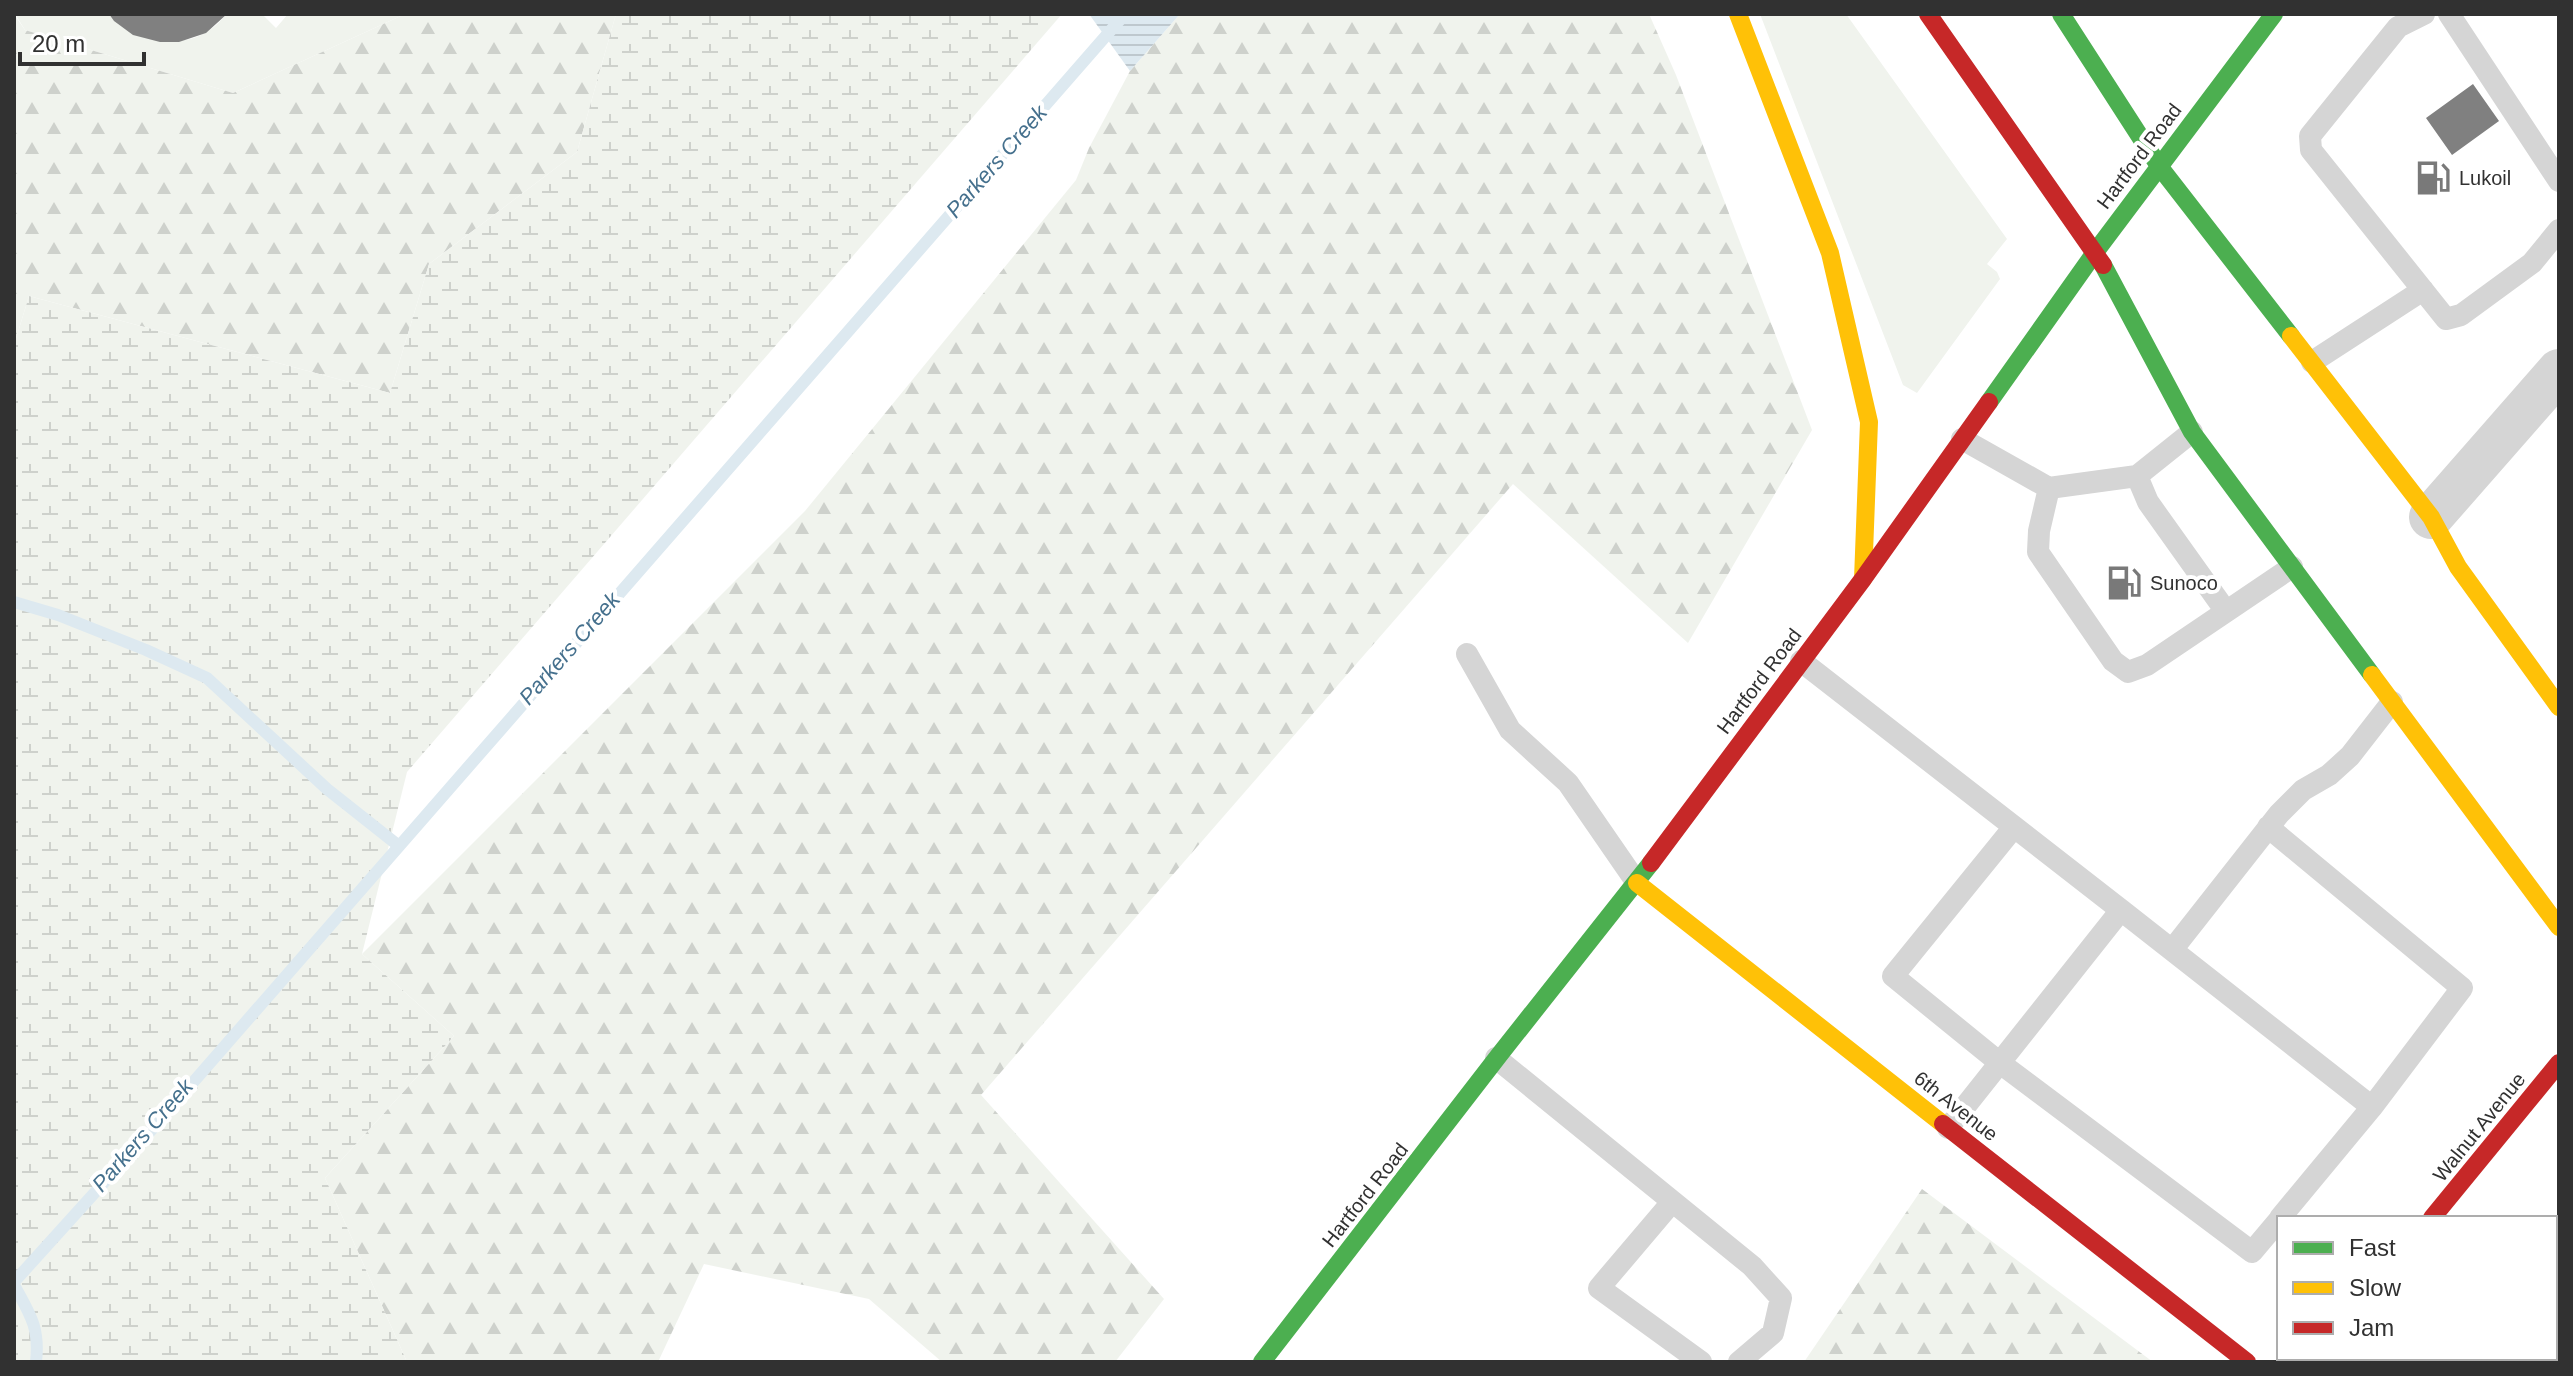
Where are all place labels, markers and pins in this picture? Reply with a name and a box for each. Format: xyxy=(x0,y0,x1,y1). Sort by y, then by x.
fuel station icon: Lukoil xyxy=(2414,159,2452,197)
place label: Lukoil xyxy=(2459,167,2511,189)
fuel station icon: Sunoco xyxy=(2105,564,2143,602)
place label: Sunoco xyxy=(2150,572,2218,594)

